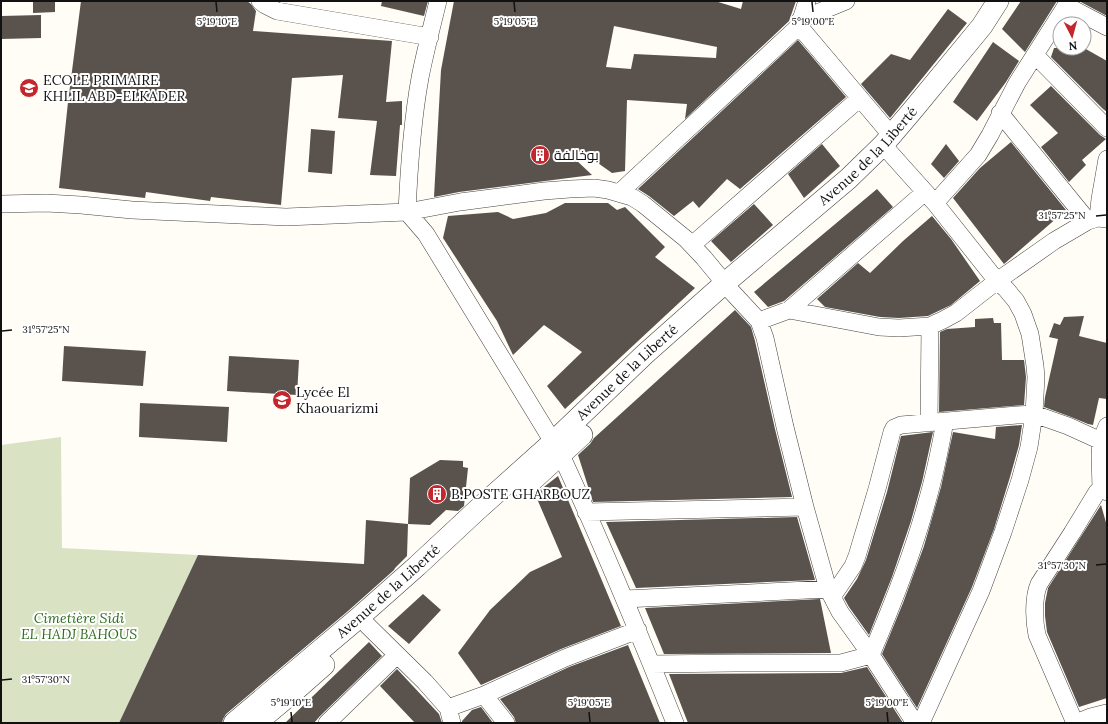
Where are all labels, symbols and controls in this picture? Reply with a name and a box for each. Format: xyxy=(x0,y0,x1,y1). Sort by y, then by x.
text: 5°19'10"E xyxy=(197,15,237,28)
text: 5°19'05"E xyxy=(494,15,536,28)
text: 5°19'00"E xyxy=(791,15,835,28)
north arrow xyxy=(1052,16,1092,56)
text: N xyxy=(1068,39,1078,53)
place label: ECOLE PRIMAIRE KHLIL ABD-ELKADER xyxy=(43,71,186,105)
school or university icon: ECOLE PRIMAIRE KHLIL ABD-ELKADER xyxy=(18,77,40,99)
street label: Avenue de la Liberté xyxy=(814,102,921,210)
building icon: بوخالفة xyxy=(529,144,551,166)
place label: بوخالفة xyxy=(554,146,599,164)
text: 31°57'25"N xyxy=(1038,209,1086,222)
street label: Avenue de la Liberté xyxy=(572,320,682,425)
text: 31°57'25"N xyxy=(22,323,70,336)
place label: Lycée El Khaouarizmi xyxy=(296,383,379,417)
school or university icon: Lycée El Khaouarizmi xyxy=(271,389,293,411)
building icon: B.POSTE GHARBOUZ xyxy=(426,483,448,505)
place label: B.POSTE GHARBOUZ xyxy=(451,485,590,503)
street label: Avenue de la Liberté xyxy=(332,540,444,642)
text: 31°57'30"N xyxy=(1038,559,1087,572)
park label: Cimetière Sidi EL HADJ BAHOUS xyxy=(21,609,137,643)
text: 31°57'30"N xyxy=(22,673,71,686)
text: 5°19'10"E xyxy=(271,696,311,709)
text: 5°19'05"E xyxy=(568,696,610,709)
text: 5°19'00"E xyxy=(865,696,909,709)

